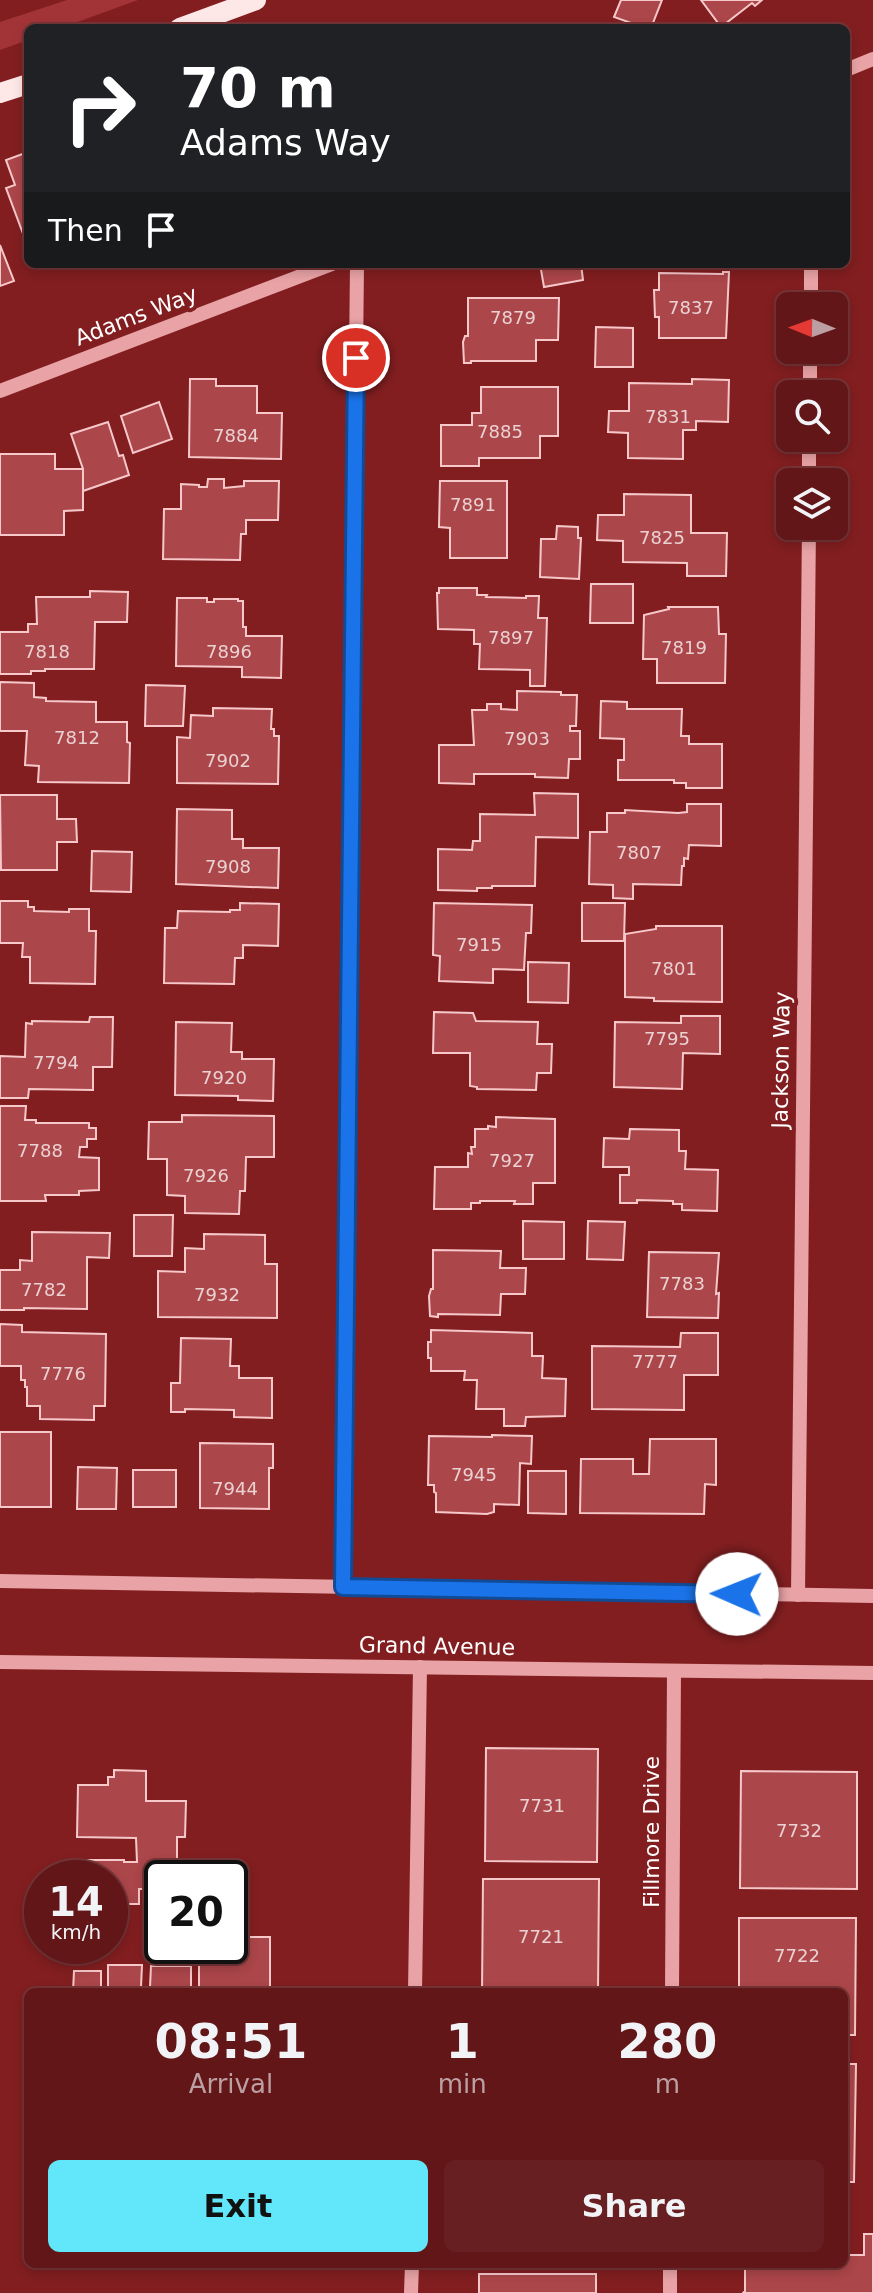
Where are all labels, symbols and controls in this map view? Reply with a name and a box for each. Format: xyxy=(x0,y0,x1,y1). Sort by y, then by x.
text: 70 m xyxy=(180,55,336,120)
icon: right xyxy=(48,56,152,160)
text: Adams Way xyxy=(180,122,391,163)
icon: arrive xyxy=(139,208,183,252)
text: Then xyxy=(48,213,123,248)
street label: Adams Way xyxy=(71,281,201,351)
north arrow xyxy=(776,292,848,364)
map controls xyxy=(776,292,848,540)
house number: 7837 xyxy=(668,297,714,318)
house number: 7879 xyxy=(490,307,536,328)
pin xyxy=(322,324,390,392)
icon: arrive xyxy=(334,336,378,380)
button: search xyxy=(776,380,848,452)
house number: 7831 xyxy=(645,406,691,427)
house number: 7885 xyxy=(477,421,523,442)
house number: 7884 xyxy=(213,425,259,446)
button: layers xyxy=(776,468,848,540)
house number: 7891 xyxy=(450,494,496,515)
house number: 7825 xyxy=(639,527,685,548)
house number: 7897 xyxy=(488,627,534,648)
house number: 7819 xyxy=(661,637,707,658)
house number: 7818 xyxy=(24,641,70,662)
house number: 7896 xyxy=(206,641,252,662)
house number: 7812 xyxy=(54,727,100,748)
house number: 7903 xyxy=(504,728,550,749)
house number: 7902 xyxy=(205,750,251,771)
house number: 7807 xyxy=(616,842,662,863)
house number: 7908 xyxy=(205,856,251,877)
house number: 7915 xyxy=(456,934,502,955)
house number: 7801 xyxy=(651,958,697,979)
street label: Jackson Way xyxy=(767,991,795,1131)
house number: 7795 xyxy=(644,1028,690,1049)
house number: 7794 xyxy=(33,1052,79,1073)
house number: 7920 xyxy=(201,1067,247,1088)
house number: 7788 xyxy=(17,1140,63,1161)
house number: 7927 xyxy=(489,1150,535,1171)
house number: 7926 xyxy=(183,1165,229,1186)
house number: 7783 xyxy=(659,1273,705,1294)
house number: 7782 xyxy=(21,1279,67,1300)
house number: 7932 xyxy=(194,1284,240,1305)
house number: 7777 xyxy=(632,1351,678,1372)
house number: 7776 xyxy=(40,1363,86,1384)
house number: 7945 xyxy=(451,1464,497,1485)
house number: 7944 xyxy=(212,1478,258,1499)
position arrow xyxy=(695,1552,779,1636)
street label: Grand Avenue xyxy=(359,1632,515,1660)
street label: Fillmore Drive xyxy=(639,1756,664,1908)
house number: 7731 xyxy=(519,1795,565,1816)
house number: 7732 xyxy=(776,1820,822,1841)
speed limit sign: 20 xyxy=(144,1860,248,1964)
text: 14 xyxy=(48,1879,104,1925)
text: km/h xyxy=(51,1920,101,1944)
house number: 7721 xyxy=(518,1926,564,1947)
house number: 7722 xyxy=(774,1945,820,1966)
text: 08:51 xyxy=(154,2013,307,2069)
text: 1 xyxy=(446,2013,479,2069)
text: 280 xyxy=(617,2013,717,2069)
text: Arrival xyxy=(189,2069,273,2099)
text: min xyxy=(438,2069,487,2099)
text: m xyxy=(655,2069,680,2099)
button: Exit xyxy=(48,2160,428,2252)
button: Share xyxy=(444,2160,824,2252)

